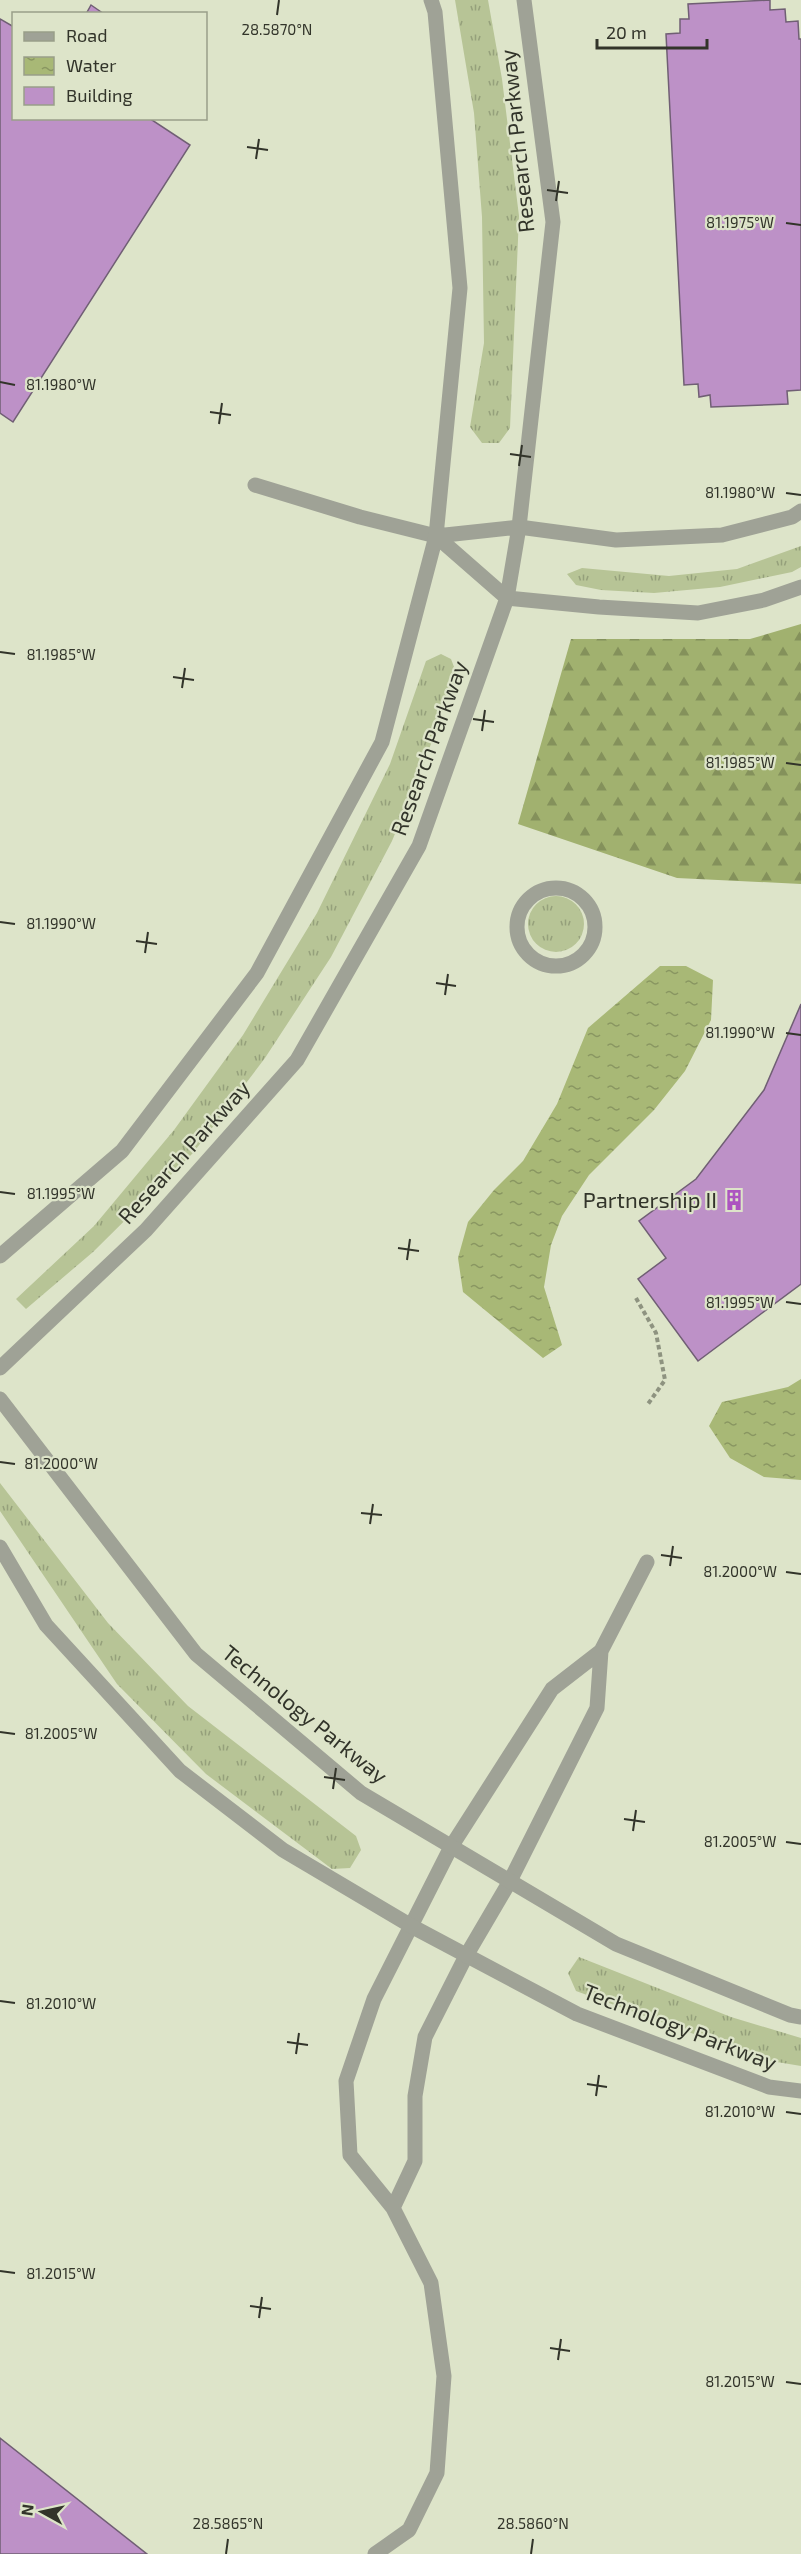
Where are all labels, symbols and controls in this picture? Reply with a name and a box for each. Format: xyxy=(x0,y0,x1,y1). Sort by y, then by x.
legend xyxy=(12,12,207,120)
scale bar xyxy=(597,12,706,50)
text: 28.5870°N xyxy=(242,20,312,38)
text: 20 m xyxy=(606,21,647,43)
text: Road xyxy=(66,24,107,46)
street label: Research Parkway xyxy=(493,48,539,234)
text: Water xyxy=(66,54,116,76)
text: Building xyxy=(66,84,133,106)
text: 81.1975°W xyxy=(706,213,774,231)
text: 81.1980°W xyxy=(26,375,96,393)
text: 81.1980°W xyxy=(705,483,775,501)
text: 81.1985°W xyxy=(26,645,96,663)
street label: Research Parkway xyxy=(384,656,472,839)
text: 81.1985°W xyxy=(705,753,775,771)
text: 81.1990°W xyxy=(26,914,96,932)
text: 81.1990°W xyxy=(705,1023,775,1041)
street label: Research Parkway xyxy=(112,1074,255,1228)
text: 81.1995°W xyxy=(27,1184,95,1202)
place label: Partnership II xyxy=(583,1186,717,1212)
building icon: Partnership II xyxy=(722,1188,746,1212)
text: 81.1995°W xyxy=(706,1293,774,1311)
text: 81.2000°W xyxy=(24,1454,98,1472)
text: 81.2000°W xyxy=(703,1562,777,1580)
street label: Technology Parkway xyxy=(218,1639,394,1788)
text: 81.2005°W xyxy=(25,1724,97,1742)
text: 81.2005°W xyxy=(704,1832,776,1850)
street label: Technology Parkway xyxy=(580,1977,781,2075)
text: 81.2010°W xyxy=(26,1994,96,2012)
text: 81.2010°W xyxy=(705,2102,775,2120)
text: 81.2015°W xyxy=(26,2264,96,2282)
text: 81.2015°W xyxy=(705,2372,775,2390)
north arrow xyxy=(12,2482,72,2542)
text: N xyxy=(16,2503,37,2517)
text: 28.5865°N xyxy=(193,2514,263,2532)
text: 28.5860°N xyxy=(497,2514,569,2532)

